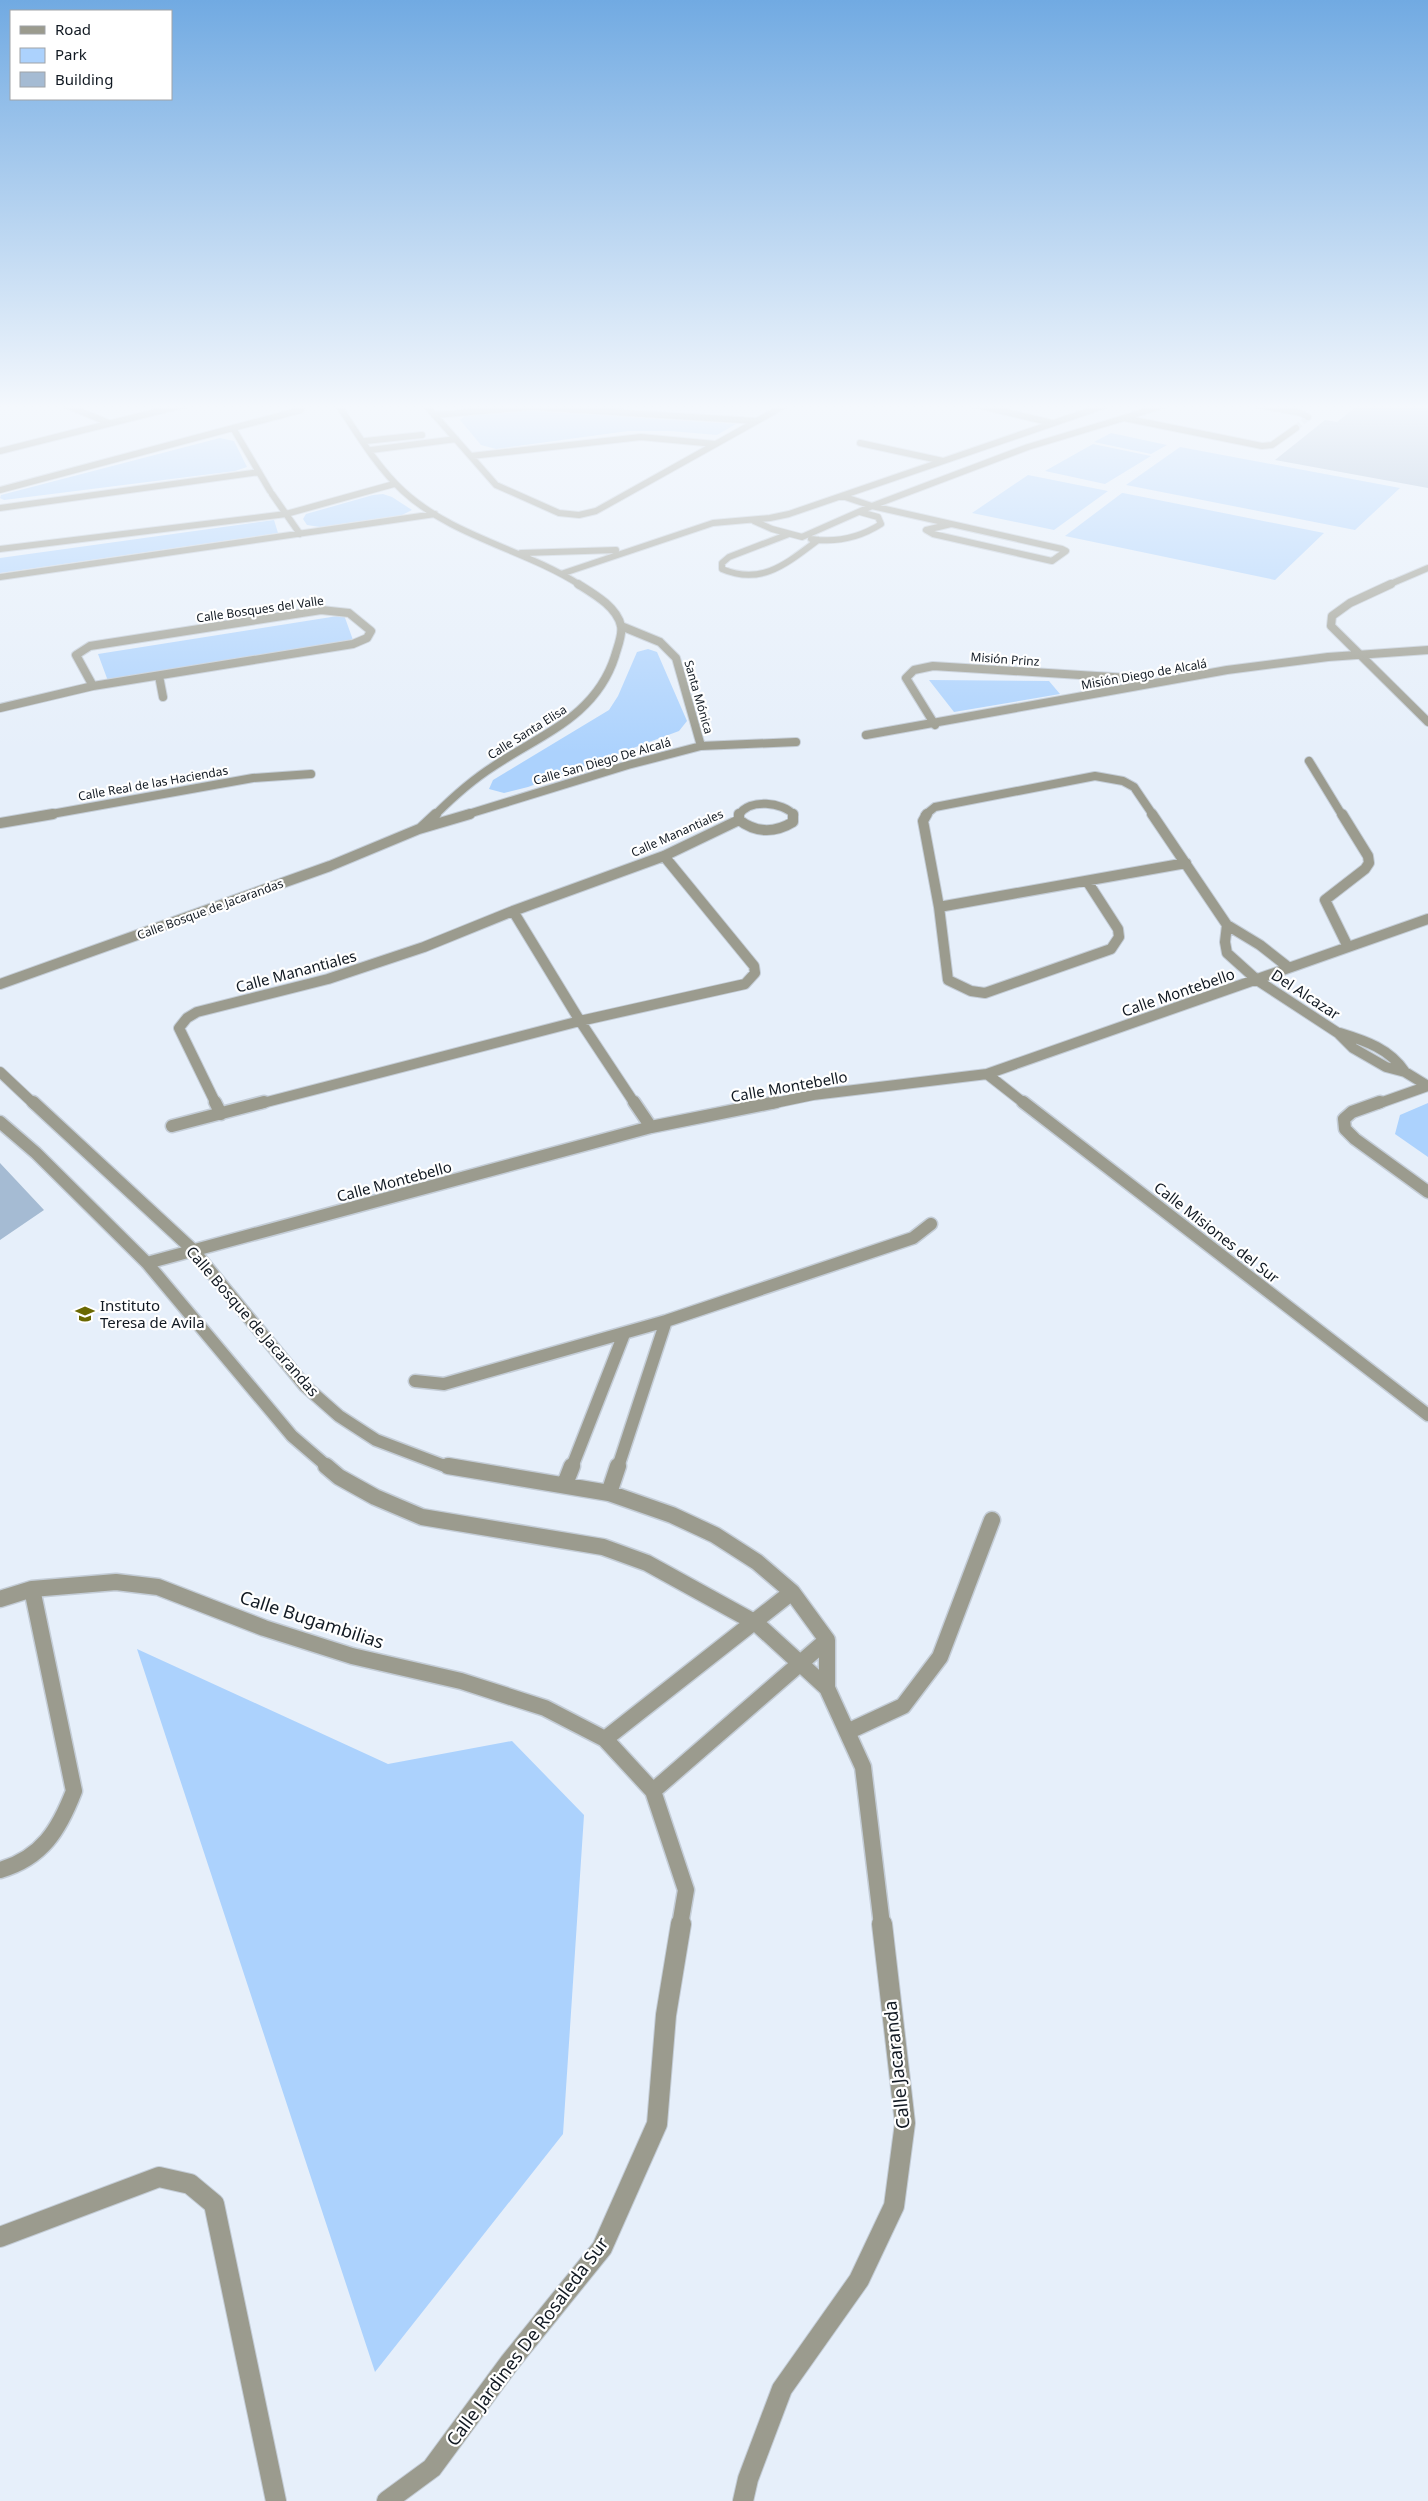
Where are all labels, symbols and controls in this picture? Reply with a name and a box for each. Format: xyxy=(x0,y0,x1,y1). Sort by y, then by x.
legend xyxy=(10,10,172,100)
text: Road xyxy=(55,19,91,39)
text: Park xyxy=(55,44,87,64)
text: Building xyxy=(55,69,113,89)
street label: Calle Bosques del Valle xyxy=(195,592,325,626)
street label: Misión Prinz xyxy=(970,648,1040,670)
street label: Misión Diego de Alcalá xyxy=(1080,655,1208,693)
street label: Santa Mónica xyxy=(680,658,718,736)
street label: Calle Santa Elisa xyxy=(484,701,570,763)
street label: Calle San Diego De Alcalá xyxy=(531,733,673,789)
street label: Calle Real de las Haciendas xyxy=(77,761,230,805)
street label: Calle Manantiales xyxy=(628,805,726,861)
street label: Calle Bosque de Jacarandas xyxy=(135,875,286,943)
street label: Calle Manantiales xyxy=(233,945,359,997)
street label: Calle Montebello xyxy=(1119,963,1237,1021)
street label: Del Alcazar xyxy=(1268,964,1344,1024)
street label: Calle Montebello xyxy=(729,1066,849,1106)
street label: Calle Montebello xyxy=(334,1156,454,1206)
street label: Calle Misiones del Sur xyxy=(1150,1177,1284,1287)
street label: Calle Bosque de Jacarandas xyxy=(182,1242,324,1400)
place label: Instituto Teresa de Avila xyxy=(100,1295,205,1332)
school or university icon: Instituto Teresa de Avila xyxy=(74,1303,96,1325)
street label: Calle Bugambilias xyxy=(237,1584,387,1654)
street label: Calle Jacaranda xyxy=(877,2000,915,2130)
street label: Calle Jardines De Rosaleda Sur xyxy=(440,2231,614,2450)

